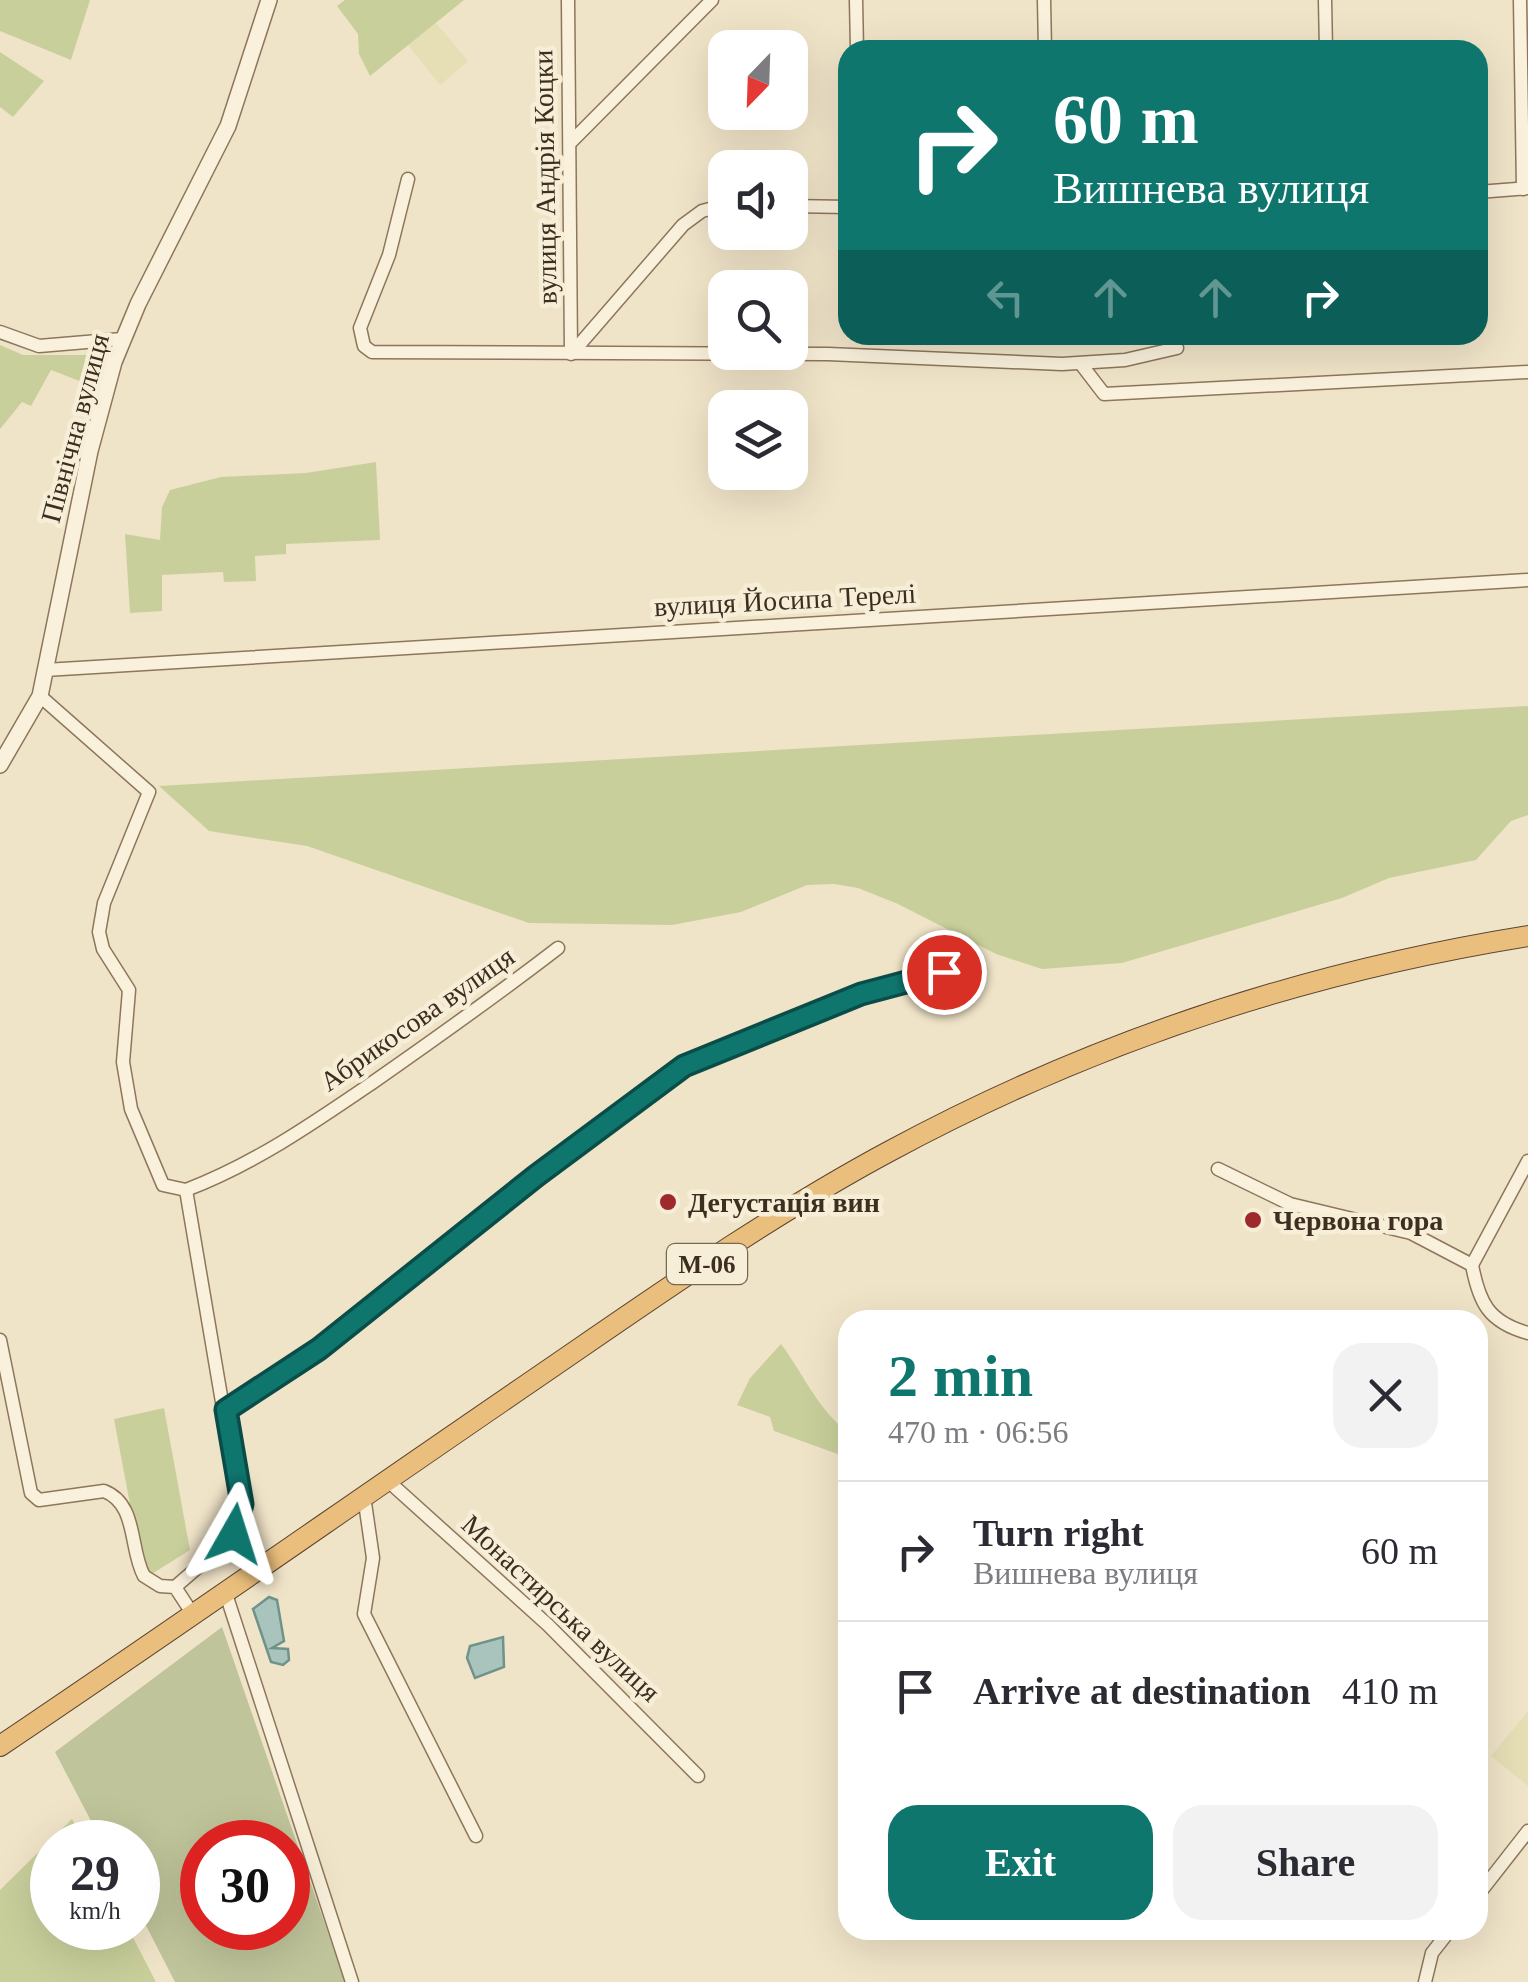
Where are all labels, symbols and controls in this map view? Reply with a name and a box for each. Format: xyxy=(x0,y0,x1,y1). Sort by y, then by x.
north arrow xyxy=(708,30,808,130)
map controls xyxy=(708,30,808,490)
street label: вулиця Андрія Коцки xyxy=(527,49,563,305)
icon: right xyxy=(888,80,1018,210)
text: 60 m xyxy=(1053,81,1199,158)
button: sound xyxy=(708,150,808,250)
text: Вишнева вулиця xyxy=(1053,163,1369,213)
button: search xyxy=(708,270,808,370)
icon: left xyxy=(978,270,1033,325)
icon: ahead xyxy=(1083,270,1138,325)
icon: ahead xyxy=(1188,270,1243,325)
icon: right xyxy=(1293,270,1348,325)
street label: Північна вулиця xyxy=(35,330,115,526)
button: layers xyxy=(708,390,808,490)
street label: вулиця Йосипа Терелі xyxy=(653,578,917,622)
pin xyxy=(902,930,987,1015)
street label: Абрикосова вулиця xyxy=(314,940,520,1098)
icon: arrive xyxy=(917,945,972,1000)
place label: Дегустація вин xyxy=(688,1187,880,1218)
marker: Дегустація вин xyxy=(657,1191,679,1213)
place label: Червона гора xyxy=(1273,1205,1443,1236)
marker: Червона гора xyxy=(1242,1209,1264,1231)
road number: М-06 xyxy=(667,1244,747,1284)
text: 2 min xyxy=(888,1343,1033,1409)
button: close xyxy=(1333,1343,1438,1448)
text: 470 m · 06:56 xyxy=(888,1414,1068,1450)
position arrow xyxy=(182,1482,286,1586)
street label: Монастирська вулиця xyxy=(456,1508,666,1708)
text: Turn right xyxy=(973,1512,1144,1554)
icon: right xyxy=(888,1524,943,1579)
text: 60 m xyxy=(1361,1530,1438,1572)
text: Вишнева вулиця xyxy=(973,1555,1198,1591)
icon: arrive xyxy=(888,1664,943,1719)
text: Arrive at destination xyxy=(973,1670,1311,1712)
text: 410 m xyxy=(1342,1670,1438,1712)
button: Exit xyxy=(888,1805,1153,1920)
button: Share xyxy=(1173,1805,1438,1920)
speed limit sign: 30 xyxy=(180,1820,310,1950)
text: 29 xyxy=(70,1845,120,1901)
text: km/h xyxy=(69,1897,121,1924)

